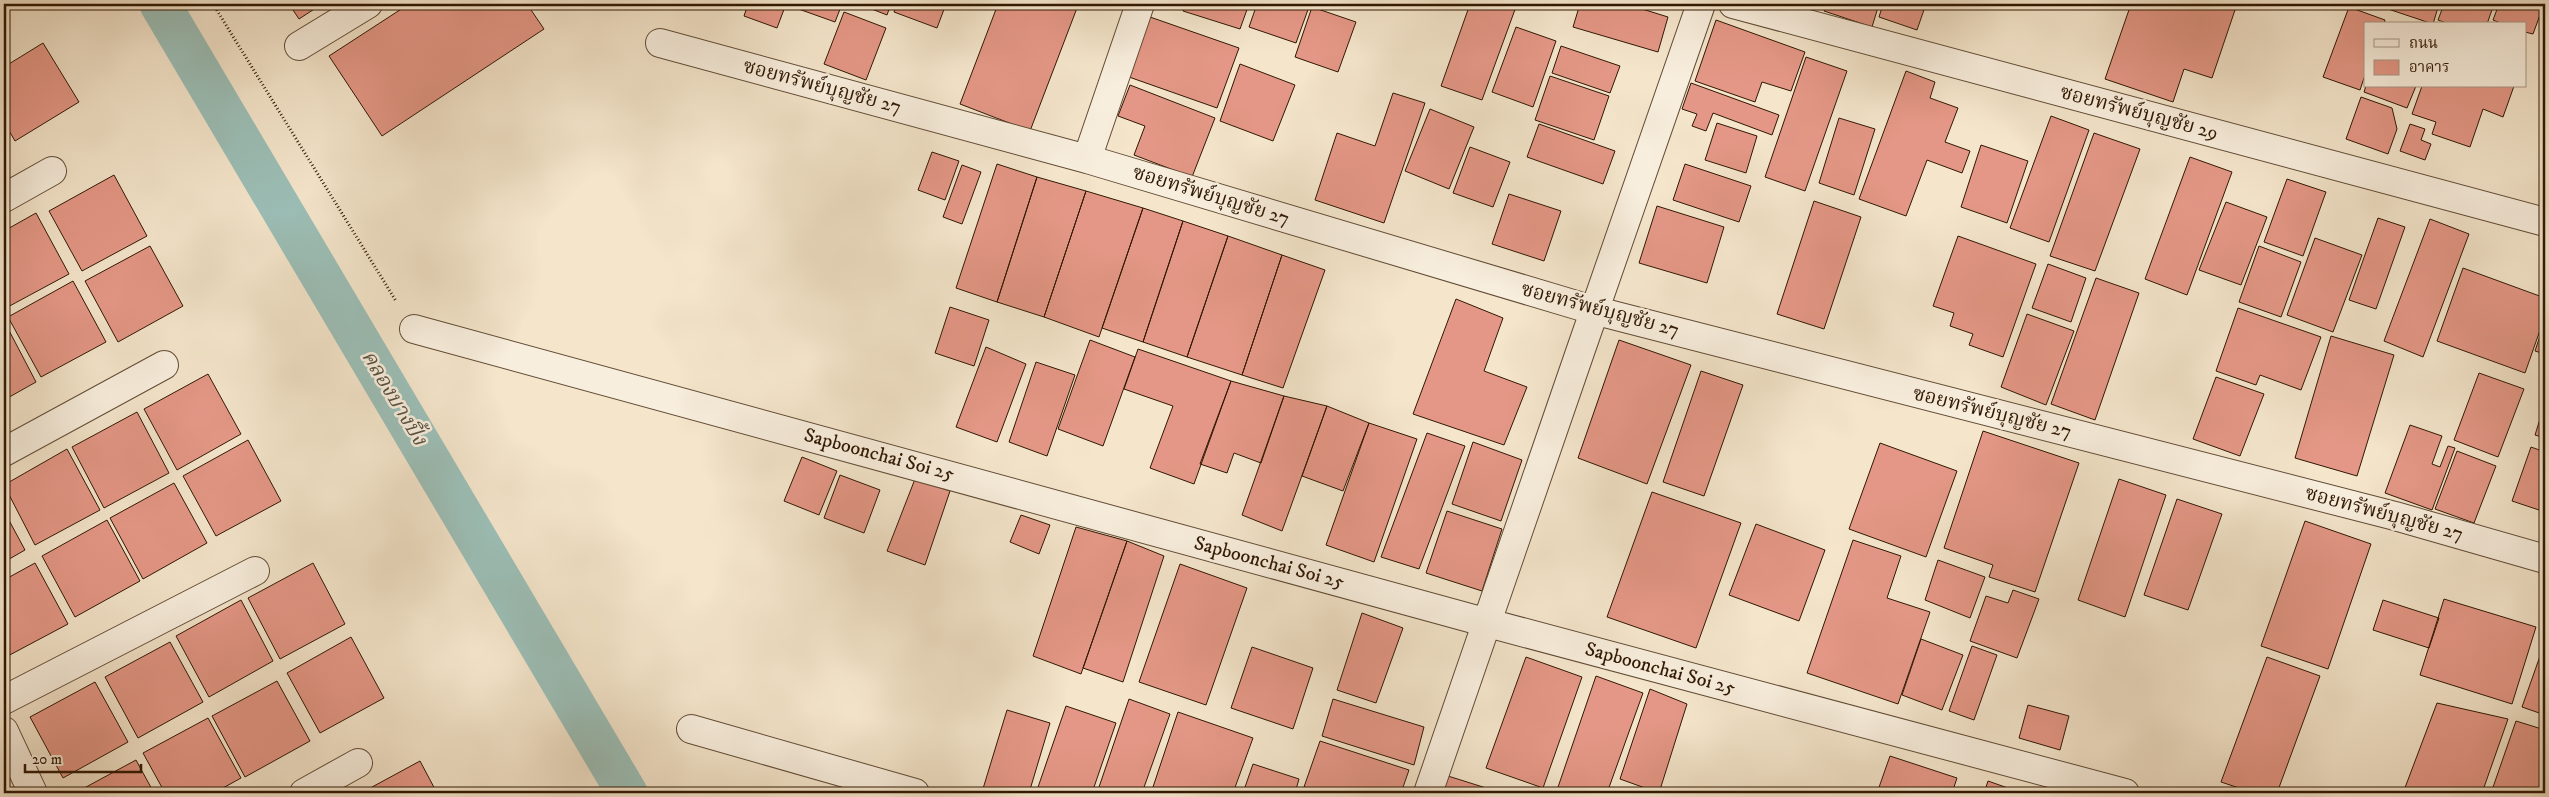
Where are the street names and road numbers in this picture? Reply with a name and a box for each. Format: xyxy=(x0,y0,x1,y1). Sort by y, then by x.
street label: ซอยทรัพย์บุญชัย 27 xyxy=(740,54,904,120)
street label: ซอยทรัพย์บุญชัย 29 xyxy=(2057,80,2221,146)
street label: ซอยทรัพย์บุญชัย 27 xyxy=(1130,160,1292,232)
street label: ซอยทรัพย์บุญชัย 27 xyxy=(1518,277,1682,343)
street label: ซอยทรัพย์บุญชัย 27 xyxy=(1910,381,2074,445)
street label: Sapboonchai Soi 25 xyxy=(801,423,957,487)
street label: ซอยทรัพย์บุญชัย 27 xyxy=(2302,481,2466,547)
street label: Sapboonchai Soi 25 xyxy=(1191,531,1347,595)
street label: Sapboonchai Soi 25 xyxy=(1582,637,1738,701)

